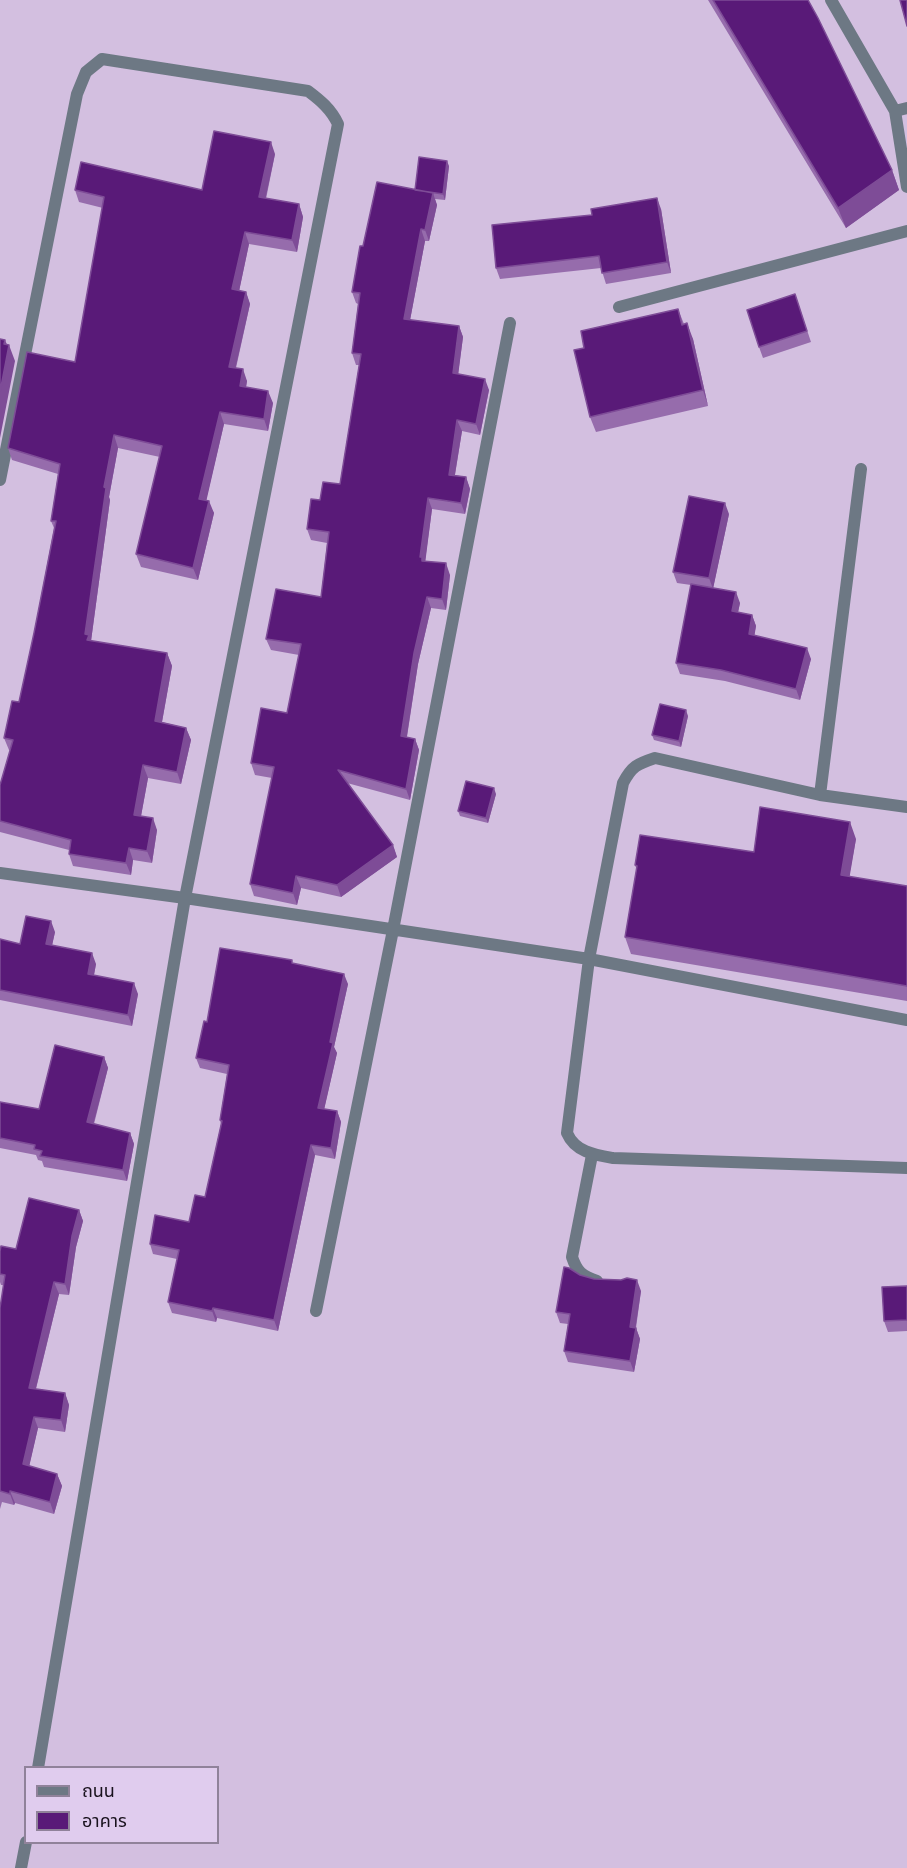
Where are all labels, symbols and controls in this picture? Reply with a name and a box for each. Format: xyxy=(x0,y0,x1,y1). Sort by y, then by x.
legend xyxy=(24,1766,219,1844)
text: ถนน xyxy=(82,1779,115,1803)
text: อาคาร xyxy=(82,1809,127,1833)

